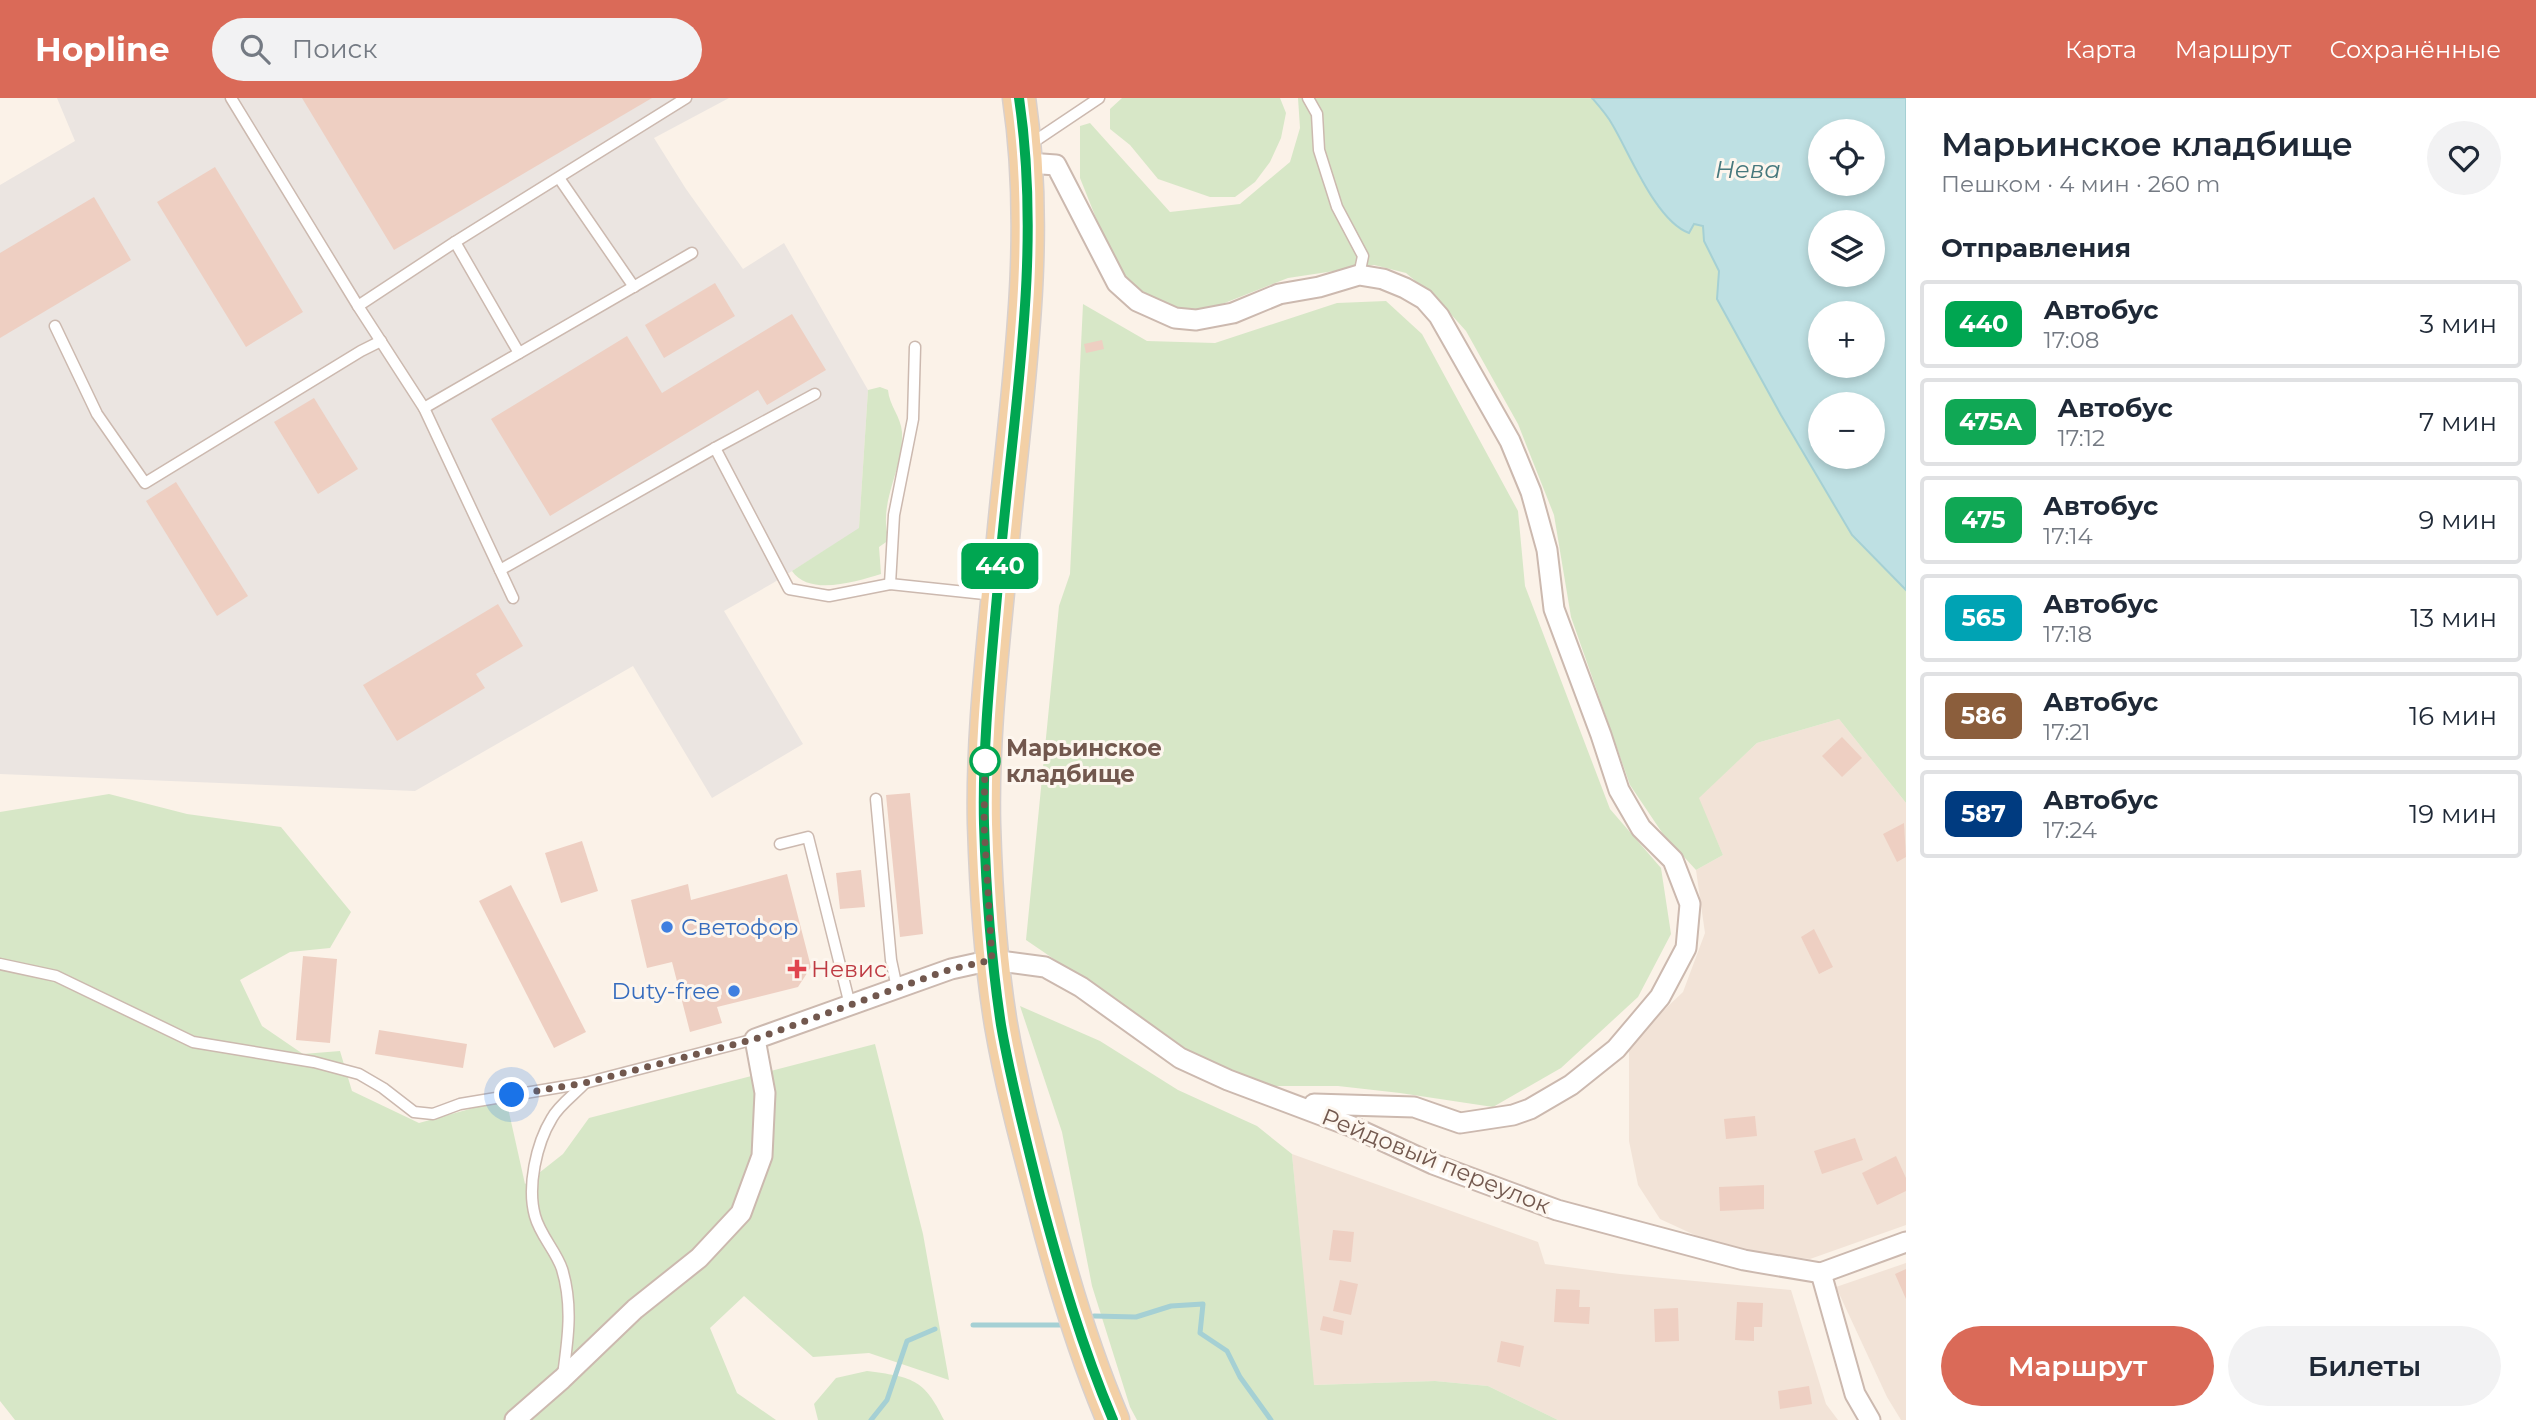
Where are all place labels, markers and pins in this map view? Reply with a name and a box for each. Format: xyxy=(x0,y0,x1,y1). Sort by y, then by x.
place label: Марьинское кладбище xyxy=(1006,734,1162,788)
marker: Марьинское кладбище xyxy=(970,746,1000,776)
place label: Светофор xyxy=(681,913,799,941)
marker: Светофор xyxy=(659,919,675,935)
place label: Невис xyxy=(811,955,887,983)
marker: Невис xyxy=(789,961,805,977)
place label: Duty-free xyxy=(612,977,720,1005)
marker: Duty-free xyxy=(726,983,742,999)

